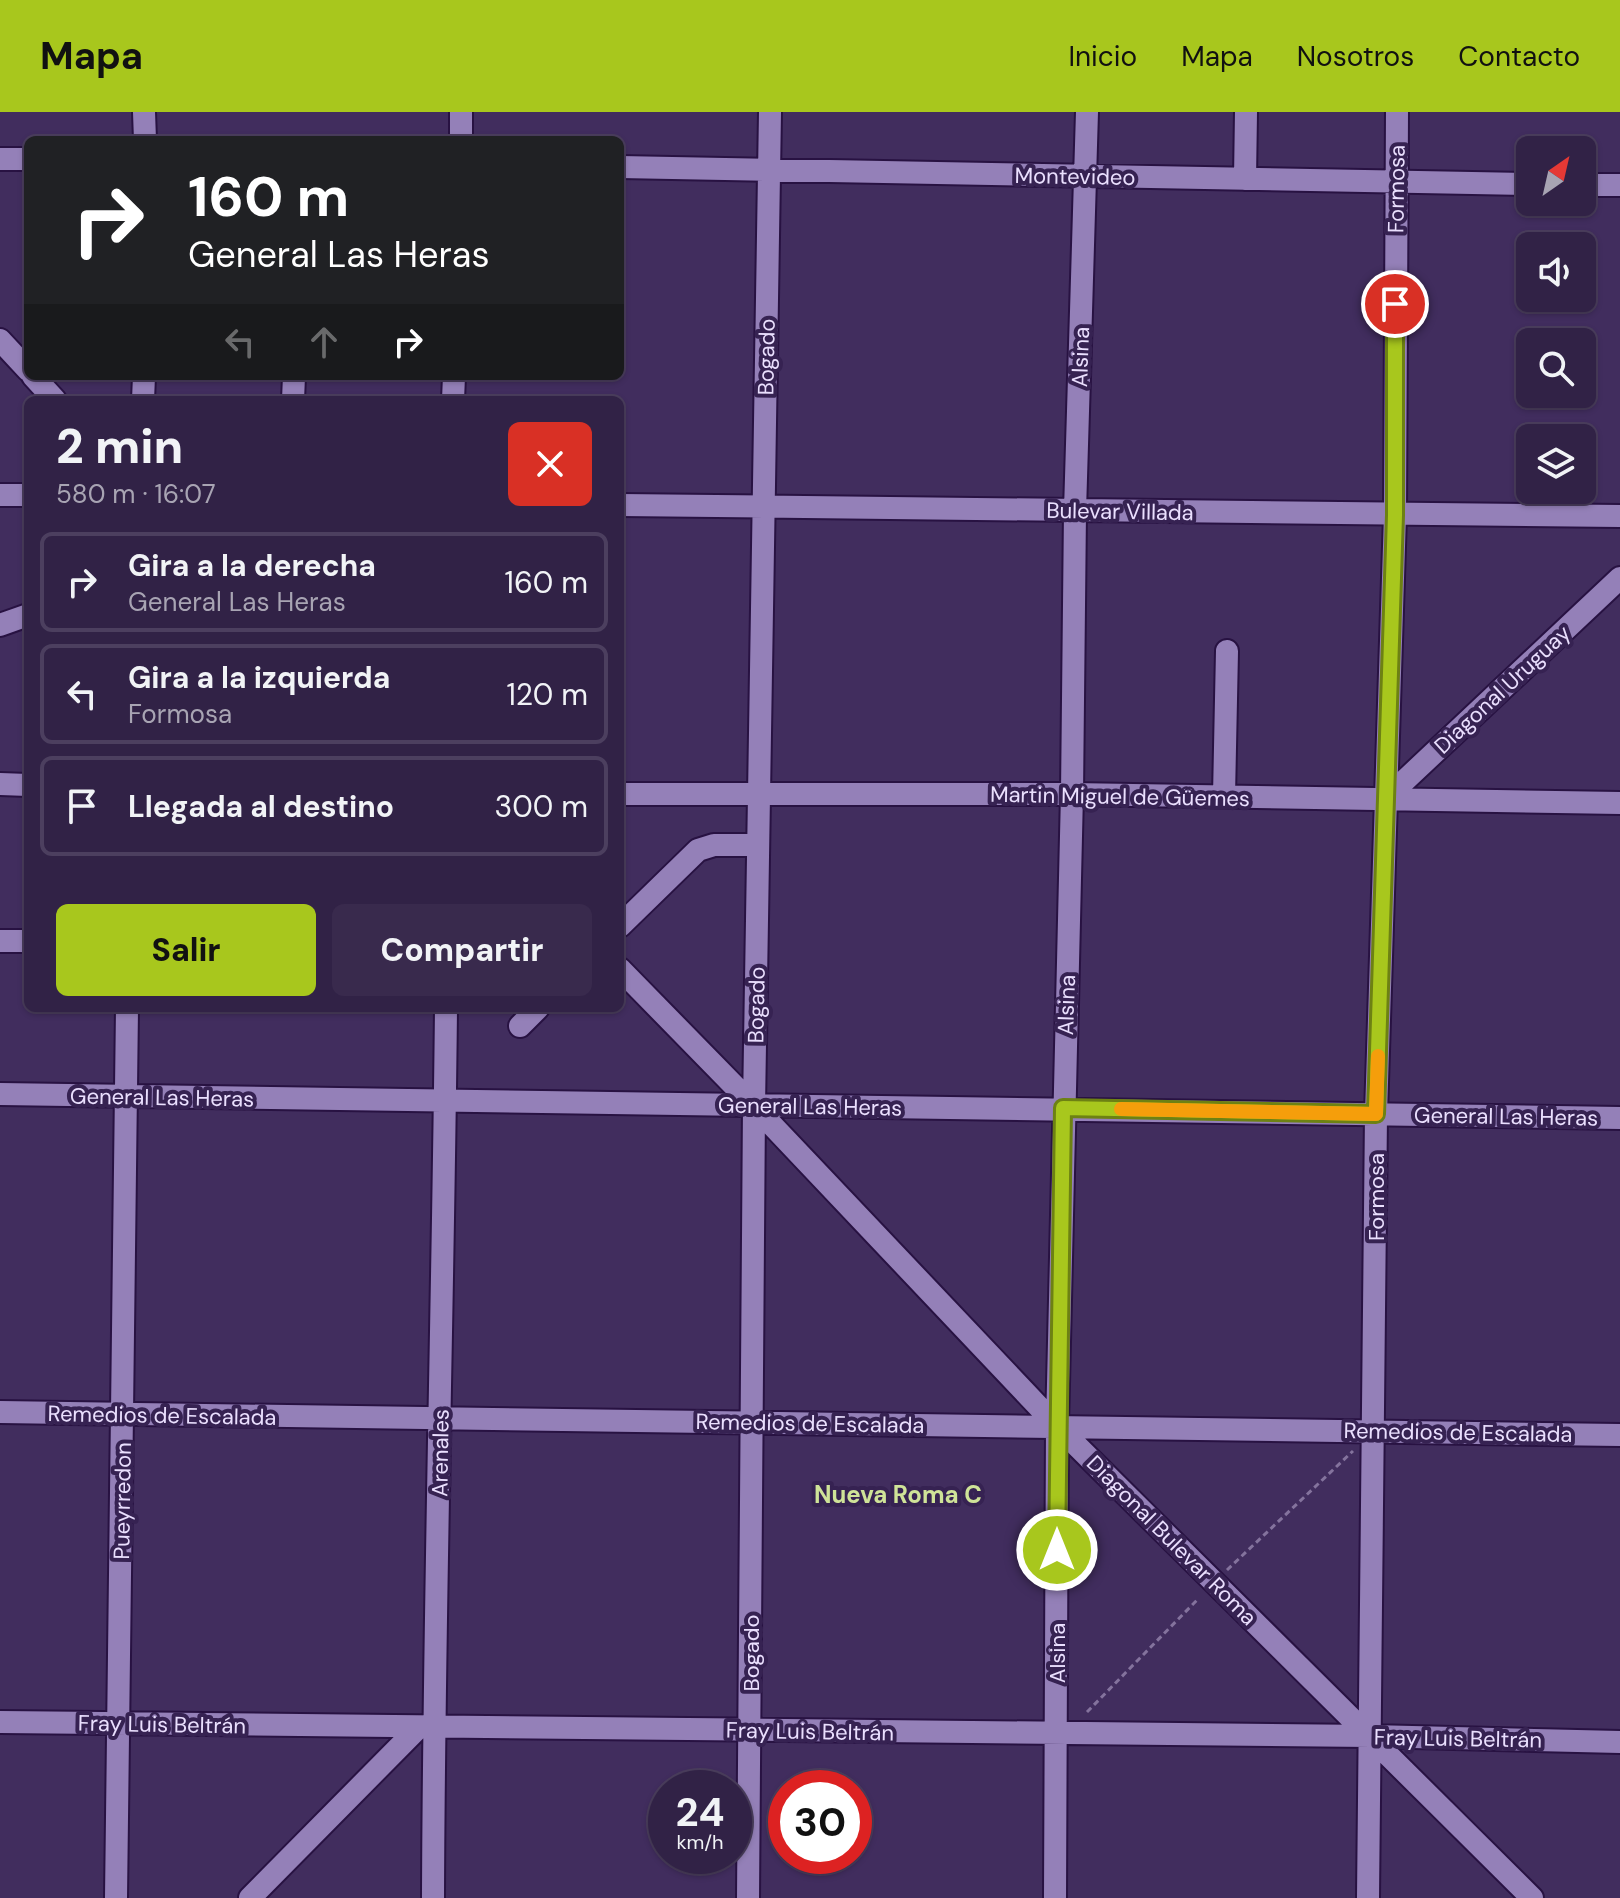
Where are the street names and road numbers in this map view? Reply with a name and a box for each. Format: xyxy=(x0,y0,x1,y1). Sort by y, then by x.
street label: Formosa xyxy=(1381,145,1412,233)
street label: Montevideo xyxy=(1014,161,1136,192)
street label: Bogado xyxy=(751,318,782,396)
street label: Alsina xyxy=(1065,326,1096,388)
street label: Bulevar Villada xyxy=(1046,496,1194,527)
street label: Diagonal Uruguay xyxy=(1428,619,1577,760)
street label: Martin Miguel de Güemes xyxy=(990,780,1250,813)
street label: Bogado xyxy=(741,966,772,1044)
street label: Alsina xyxy=(1051,974,1082,1036)
street label: General Las Heras xyxy=(70,1081,254,1114)
street label: General Las Heras xyxy=(718,1090,902,1123)
street label: General Las Heras xyxy=(1414,1100,1598,1133)
street label: Formosa xyxy=(1362,1153,1391,1241)
street label: Remedios de Escalada xyxy=(47,1399,277,1432)
street label: Remedios de Escalada xyxy=(695,1407,925,1440)
street label: Arenales xyxy=(425,1409,456,1497)
street label: Remedios de Escalada xyxy=(1343,1416,1573,1449)
street label: Pueyrredon xyxy=(107,1442,138,1560)
street label: Diagonal Bulevar Roma xyxy=(1080,1449,1263,1632)
street label: Bogado xyxy=(737,1615,766,1691)
street label: Alsina xyxy=(1043,1623,1072,1683)
street label: Fray Luis Beltrán xyxy=(78,1709,246,1740)
street label: Fray Luis Beltrán xyxy=(726,1716,894,1747)
street label: Fray Luis Beltrán xyxy=(1374,1723,1542,1754)

